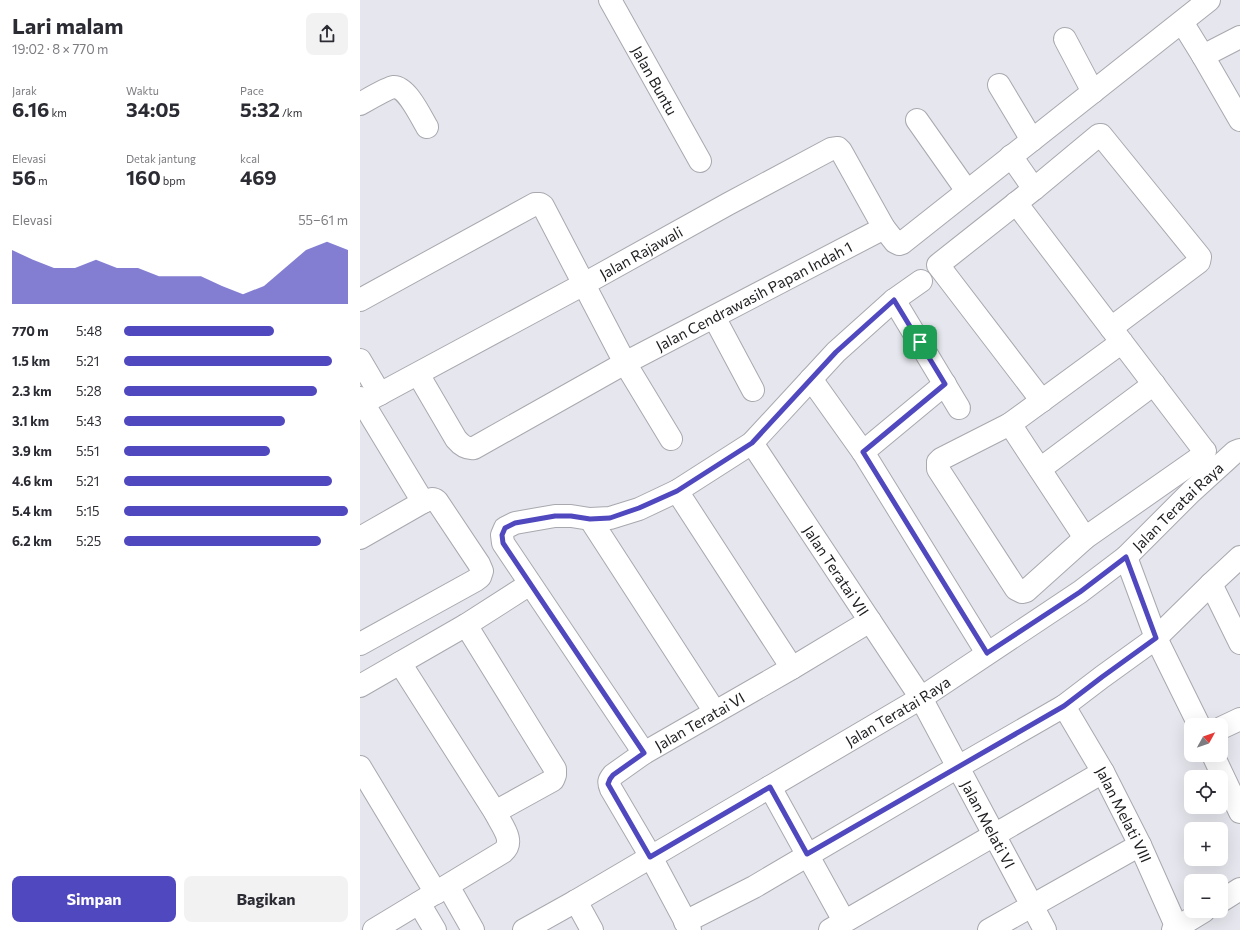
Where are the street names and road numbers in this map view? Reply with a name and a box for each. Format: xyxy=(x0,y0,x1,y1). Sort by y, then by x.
street label: Jalan Buntu xyxy=(628,42,681,118)
street label: Jalan Rajawali xyxy=(596,222,685,283)
street label: Jalan Cendrawasih Papan Indah 1 xyxy=(653,237,855,354)
street label: Jalan Teratai Raya xyxy=(1129,458,1227,554)
street label: Jalan Teratai VII xyxy=(800,522,873,619)
street label: Jalan Teratai Raya xyxy=(842,672,953,750)
street label: Jalan Teratai VI xyxy=(651,688,748,754)
street label: Jalan Melati VIII xyxy=(1093,763,1156,865)
street label: Jalan Melati VI xyxy=(958,777,1019,871)

